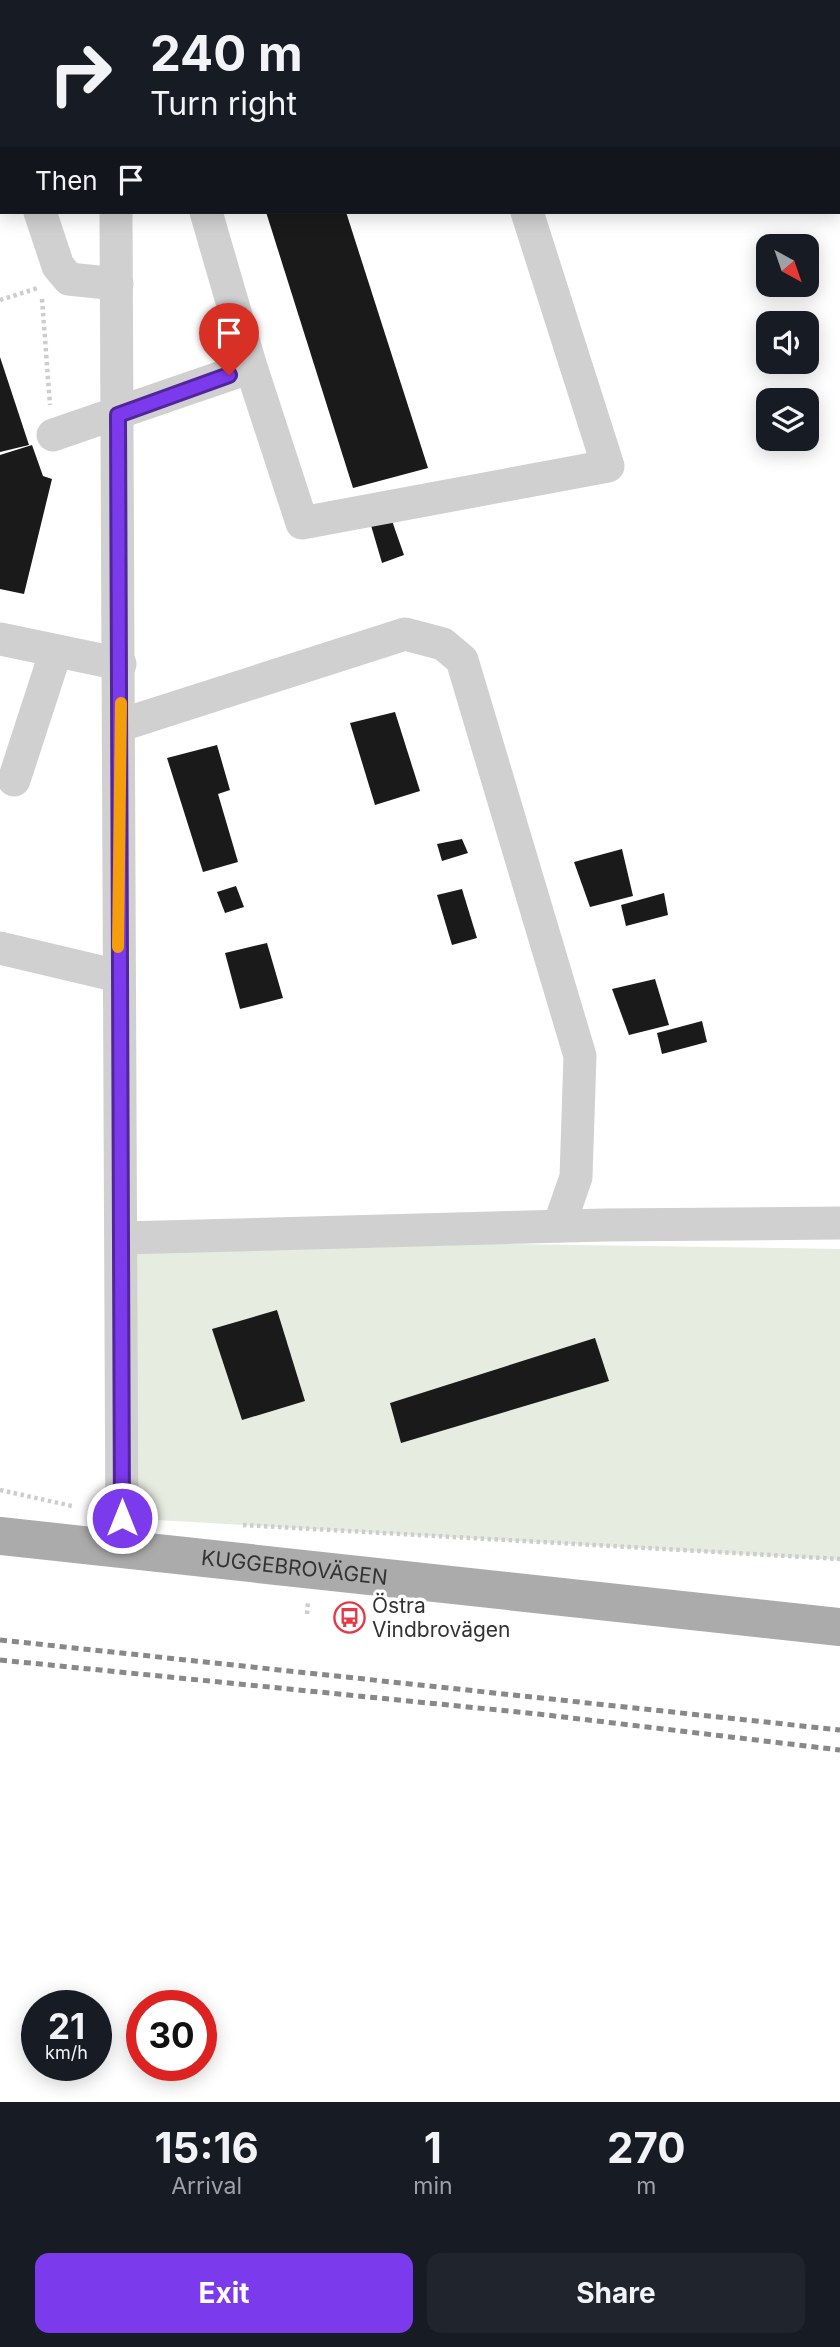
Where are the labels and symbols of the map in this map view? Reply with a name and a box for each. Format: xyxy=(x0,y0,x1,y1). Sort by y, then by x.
north arrow xyxy=(756,234,819,298)
pin xyxy=(199,303,259,375)
position arrow xyxy=(85,1481,159,1555)
street label: KUGGEBROVÄGEN xyxy=(200,1545,389,1590)
place label: Östra Vindbrovägen xyxy=(372,1593,510,1642)
bus stop icon: Östra Vindbrovägen xyxy=(332,1601,366,1635)
speed limit sign: 30 xyxy=(126,1990,217,2081)

